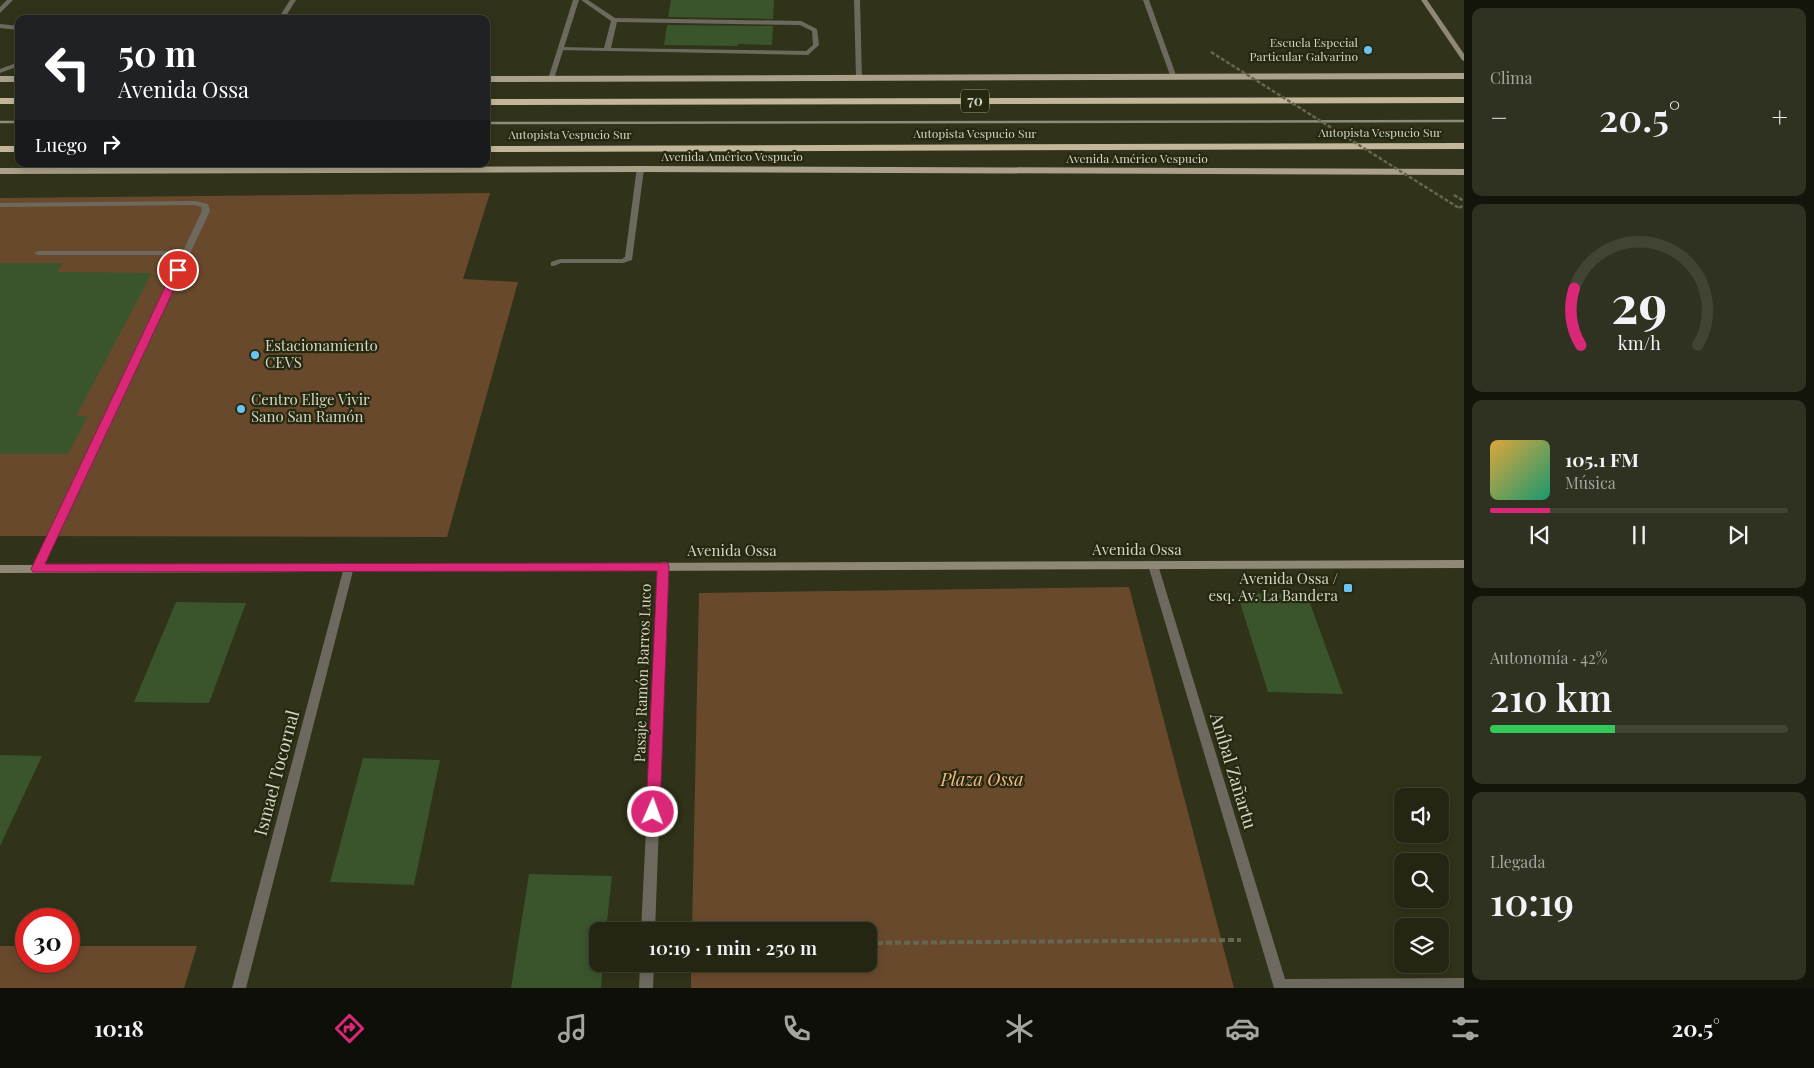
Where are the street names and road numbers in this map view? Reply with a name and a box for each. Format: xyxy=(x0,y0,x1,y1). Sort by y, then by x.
road number: 70 xyxy=(961,90,989,112)
street label: Autopista Vespucio Sur xyxy=(1317,124,1442,140)
street label: Autopista Vespucio Sur xyxy=(912,125,1037,141)
street label: Autopista Vespucio Sur xyxy=(507,126,632,142)
street label: Avenida Américo Vespucio xyxy=(660,148,803,164)
street label: Avenida Américo Vespucio xyxy=(1065,150,1208,166)
street label: Avenida Ossa xyxy=(1091,539,1182,559)
street label: Avenida Ossa xyxy=(686,540,777,560)
street label: Pasaje Ramón Barros Luco xyxy=(629,583,655,763)
street label: Ismael Tocornal xyxy=(248,707,304,838)
street label: Aníbal Zañartu xyxy=(1205,709,1263,832)

